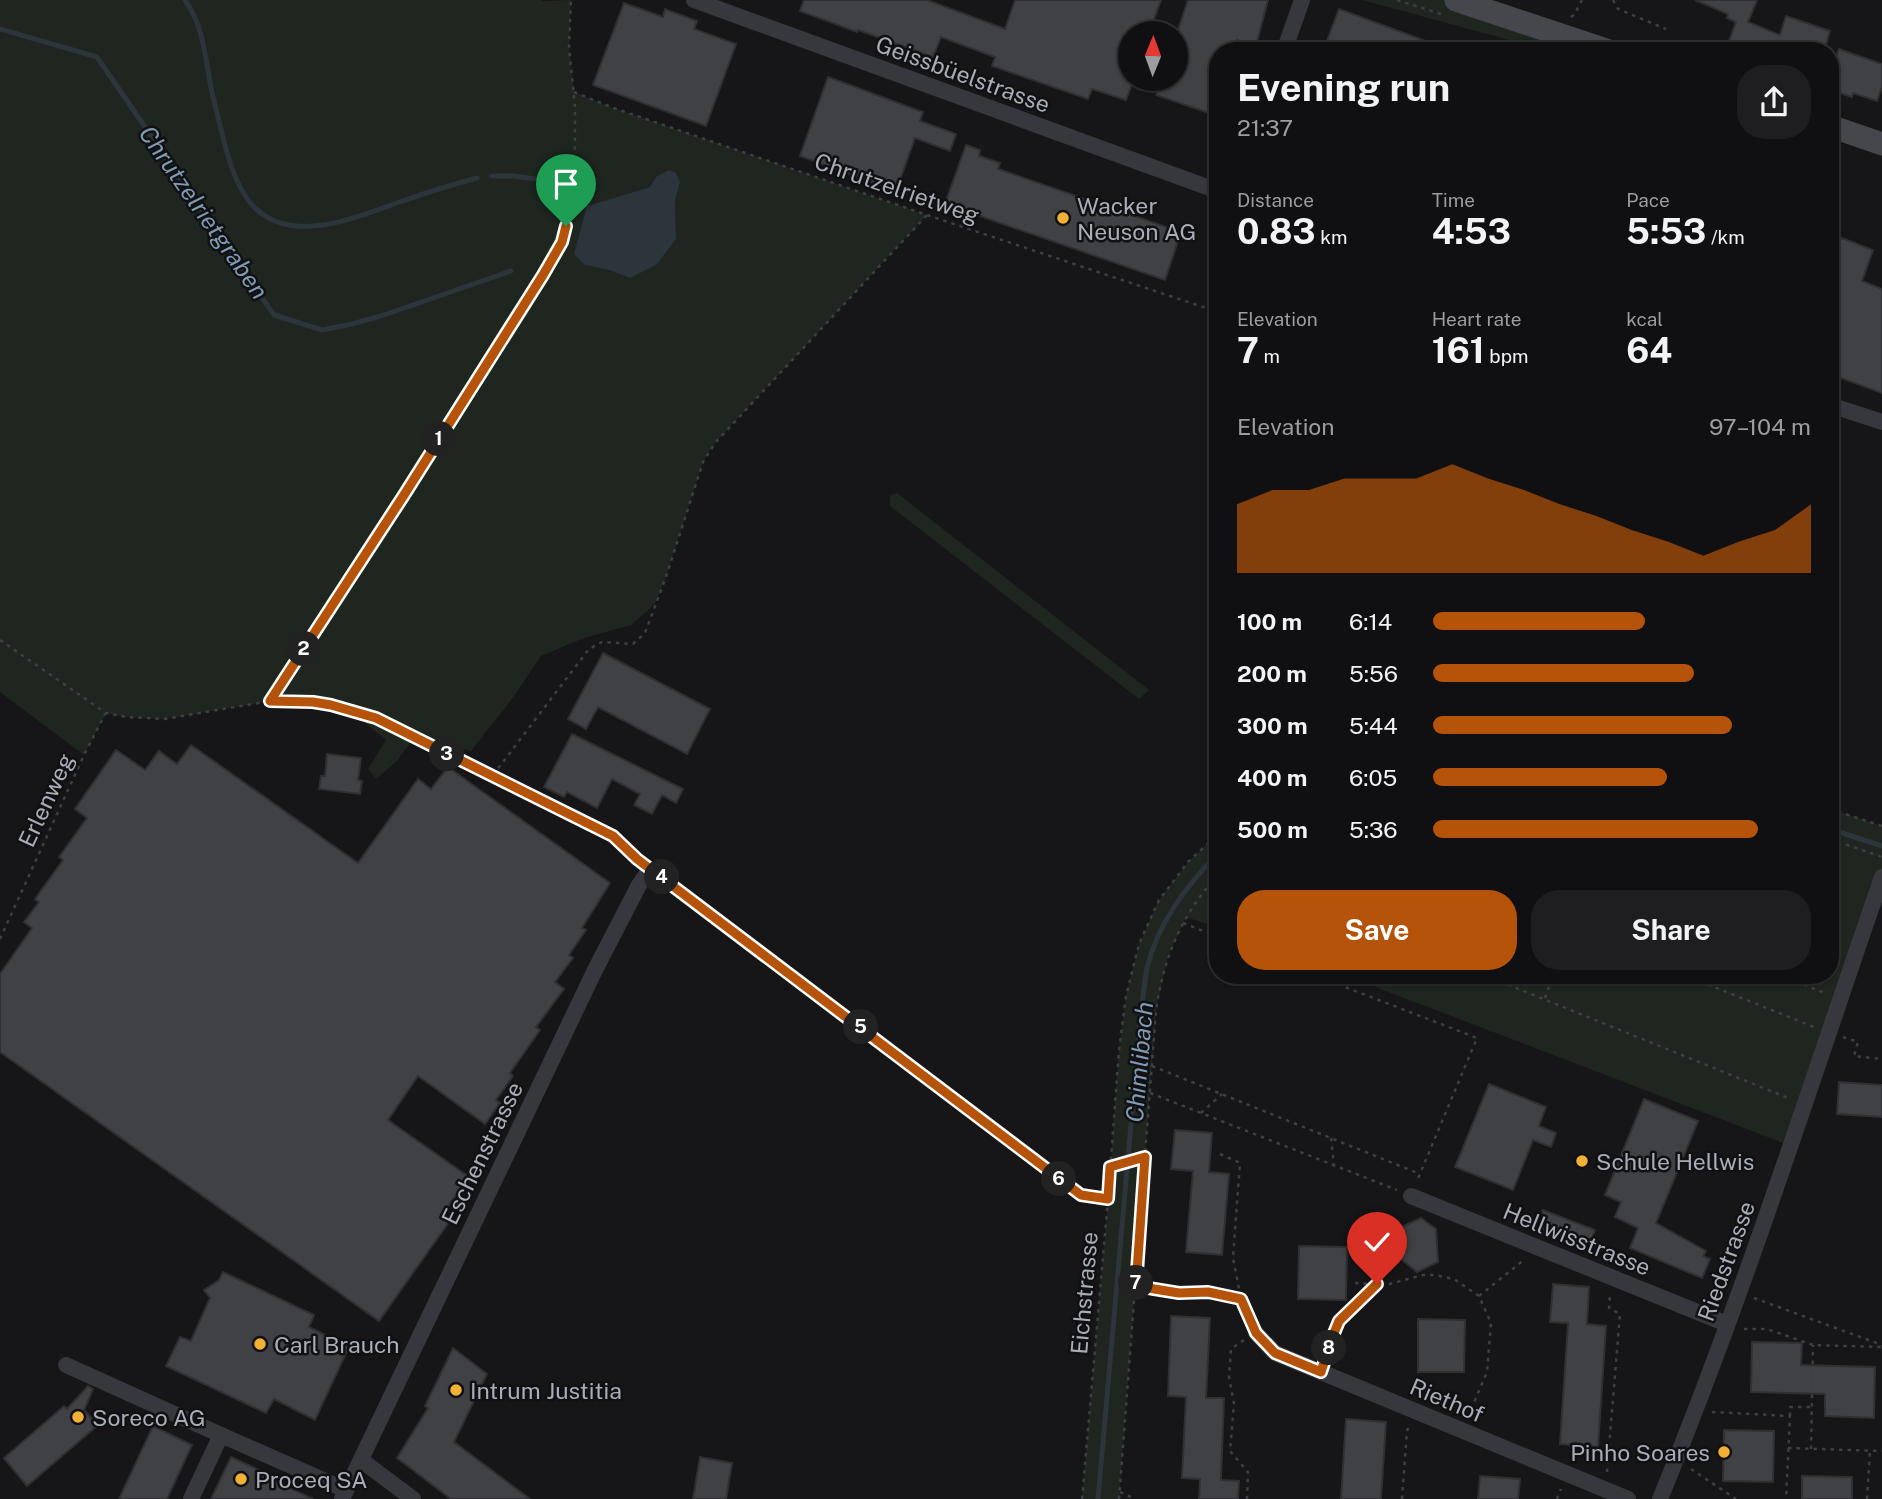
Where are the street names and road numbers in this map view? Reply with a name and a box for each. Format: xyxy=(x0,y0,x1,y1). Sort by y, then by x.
street label: Geissbüelstrasse xyxy=(872,30,1054,118)
street label: Chrutzelrietweg xyxy=(811,147,983,229)
street label: Erlenweg xyxy=(13,749,79,851)
street label: Eschenstrasse xyxy=(436,1077,528,1229)
street label: Hellwisstrasse xyxy=(1499,1197,1655,1281)
street label: Riedstrasse xyxy=(1692,1197,1760,1325)
street label: Eichstrasse xyxy=(1065,1231,1103,1355)
street label: Riethof xyxy=(1406,1372,1488,1428)

